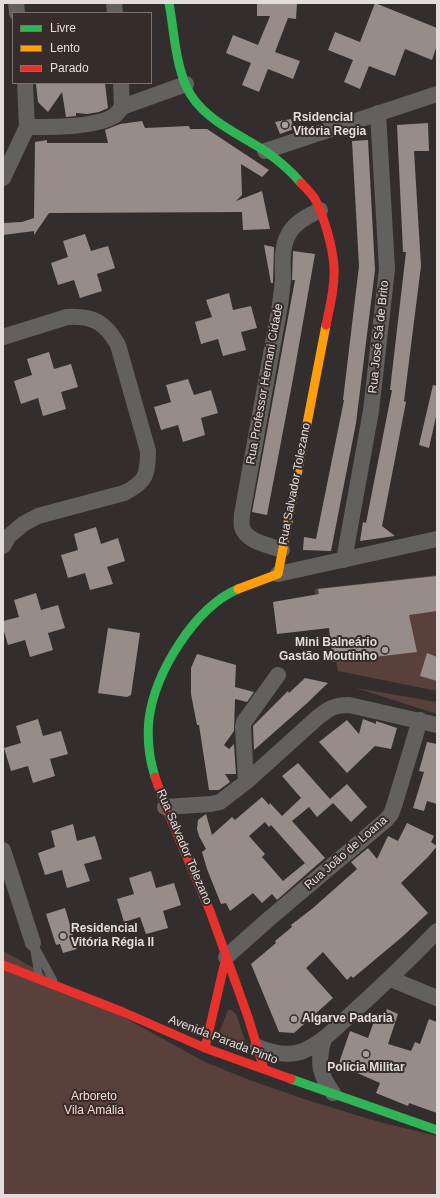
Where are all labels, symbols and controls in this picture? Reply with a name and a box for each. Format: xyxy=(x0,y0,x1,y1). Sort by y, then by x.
legend xyxy=(12,12,152,84)
text: Livre xyxy=(50,21,76,35)
text: Lento xyxy=(50,41,80,55)
text: Parado xyxy=(50,61,89,75)
place label: Rsidencial Vitória Regia xyxy=(293,111,366,139)
marker: Rsidencial Vitória Regia xyxy=(280,120,290,130)
street label: Rua José Sá de Brito xyxy=(366,280,392,394)
street label: Rua Professor Hernani Cidade xyxy=(244,302,286,466)
street label: Rua Salvador Tolezano xyxy=(276,422,314,546)
place label: Mini Balneário Gastão Moutinho xyxy=(279,636,377,664)
marker: Mini Balneário Gastão Moutinho xyxy=(380,645,390,655)
street label: Rua Salvador Tolezano xyxy=(153,787,215,907)
street label: Rua João de Loana xyxy=(302,813,390,893)
place label: Residencial Vitória Régia II xyxy=(71,922,154,950)
marker: Residencial Vitória Régia II xyxy=(58,931,68,941)
place label: Algarve Padaria xyxy=(302,1012,393,1026)
street label: Avenida Parada Pinto xyxy=(166,1013,280,1067)
marker: Algarve Padaria xyxy=(289,1014,299,1024)
marker: Polícia Militar xyxy=(361,1049,371,1059)
place label: Polícia Militar xyxy=(327,1061,405,1075)
park label: Arboreto Vila Amália xyxy=(64,1090,124,1118)

